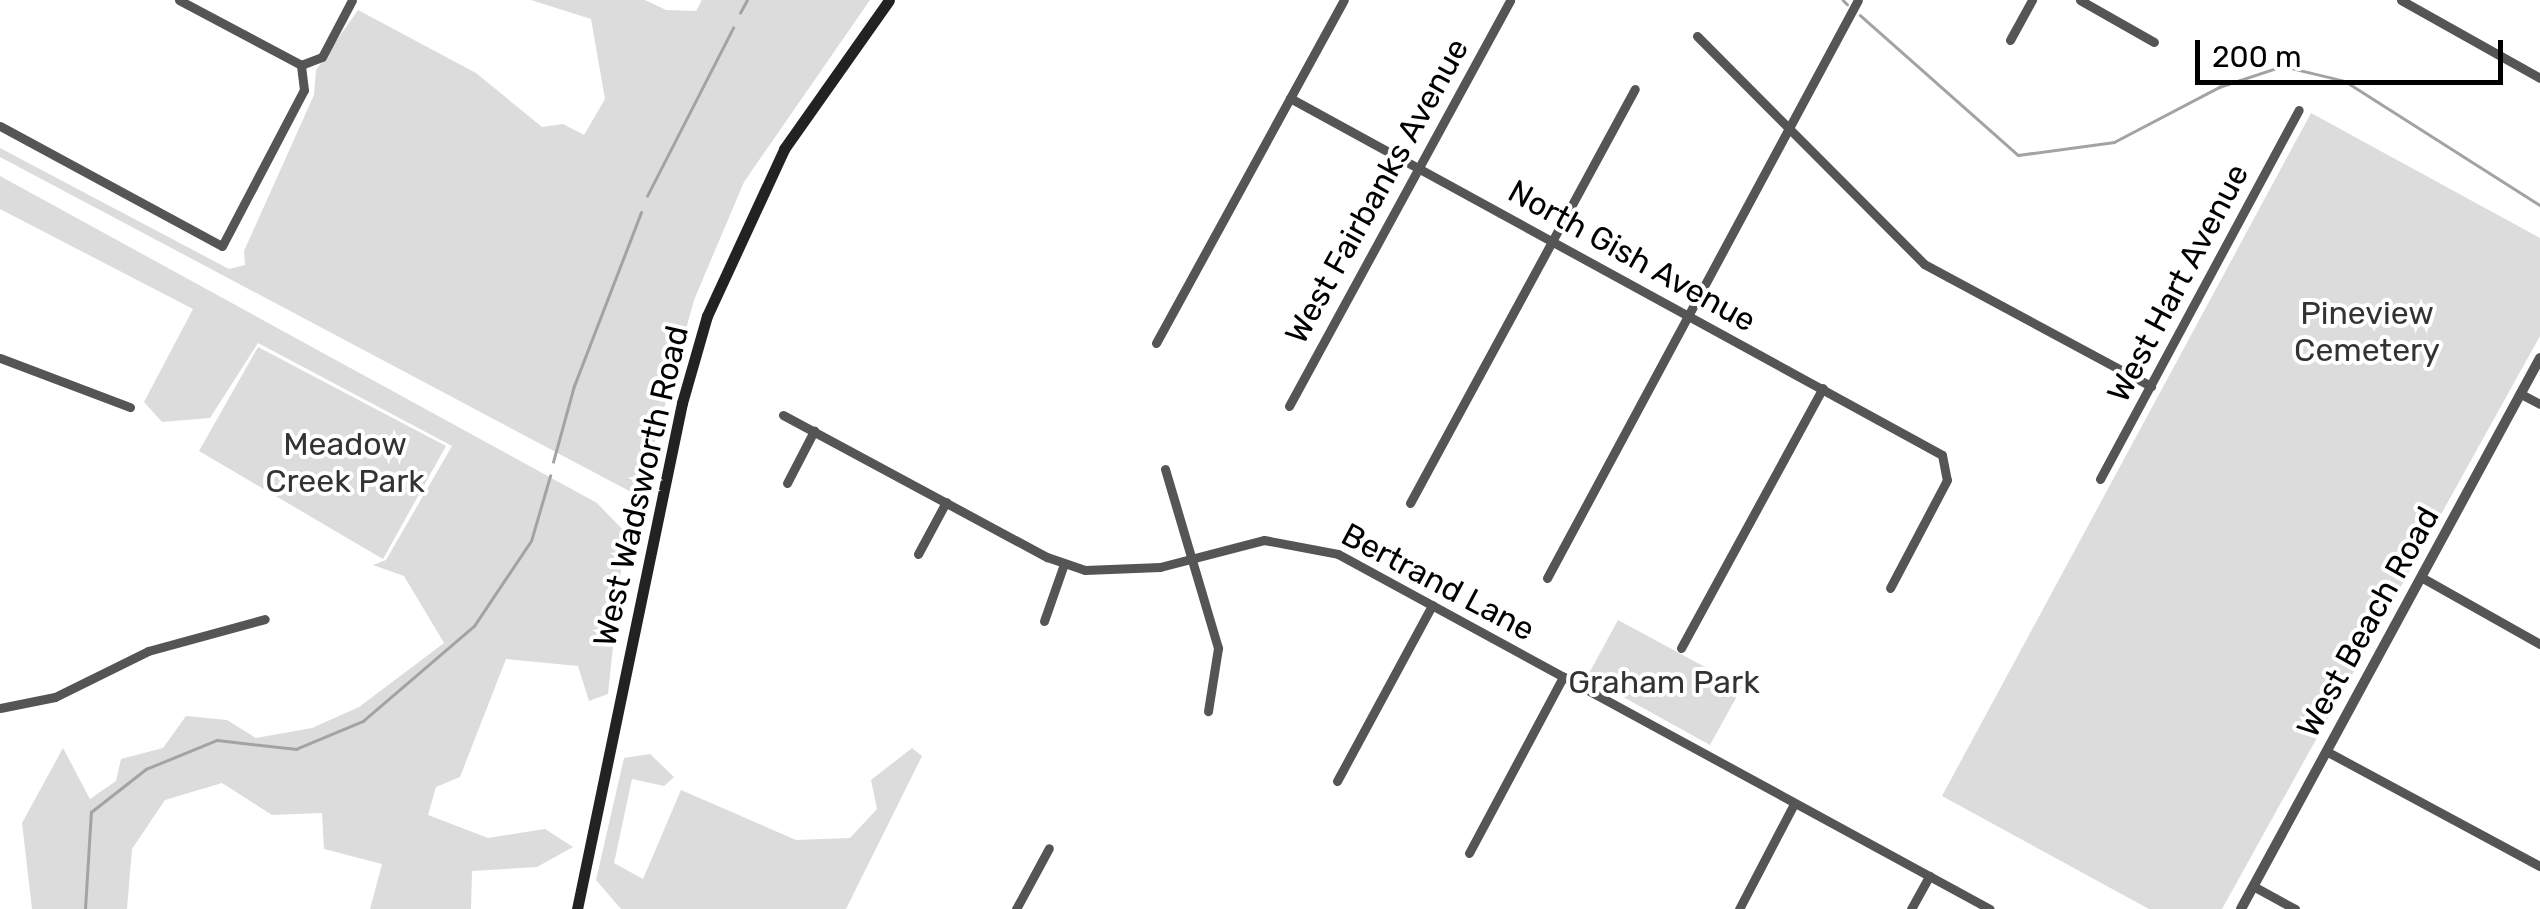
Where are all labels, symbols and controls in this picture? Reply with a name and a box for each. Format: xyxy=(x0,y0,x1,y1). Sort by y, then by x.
scale bar xyxy=(2200,20,2508,82)
street label: West Fairbanks Avenue xyxy=(1277,32,1477,350)
text: 200 m xyxy=(2212,39,2302,75)
street label: West Hart Avenue xyxy=(2099,157,2257,409)
street label: North Gish Avenue xyxy=(1501,172,1763,340)
park label: Pineview Cemetery xyxy=(2294,295,2440,370)
street label: West Wadsworth Road xyxy=(585,322,697,650)
park label: Meadow Creek Park xyxy=(265,426,425,501)
street label: West Beach Road xyxy=(2289,500,2447,744)
street label: Bertrand Lane xyxy=(1335,515,1541,649)
park label: Graham Park xyxy=(1568,663,1760,701)

